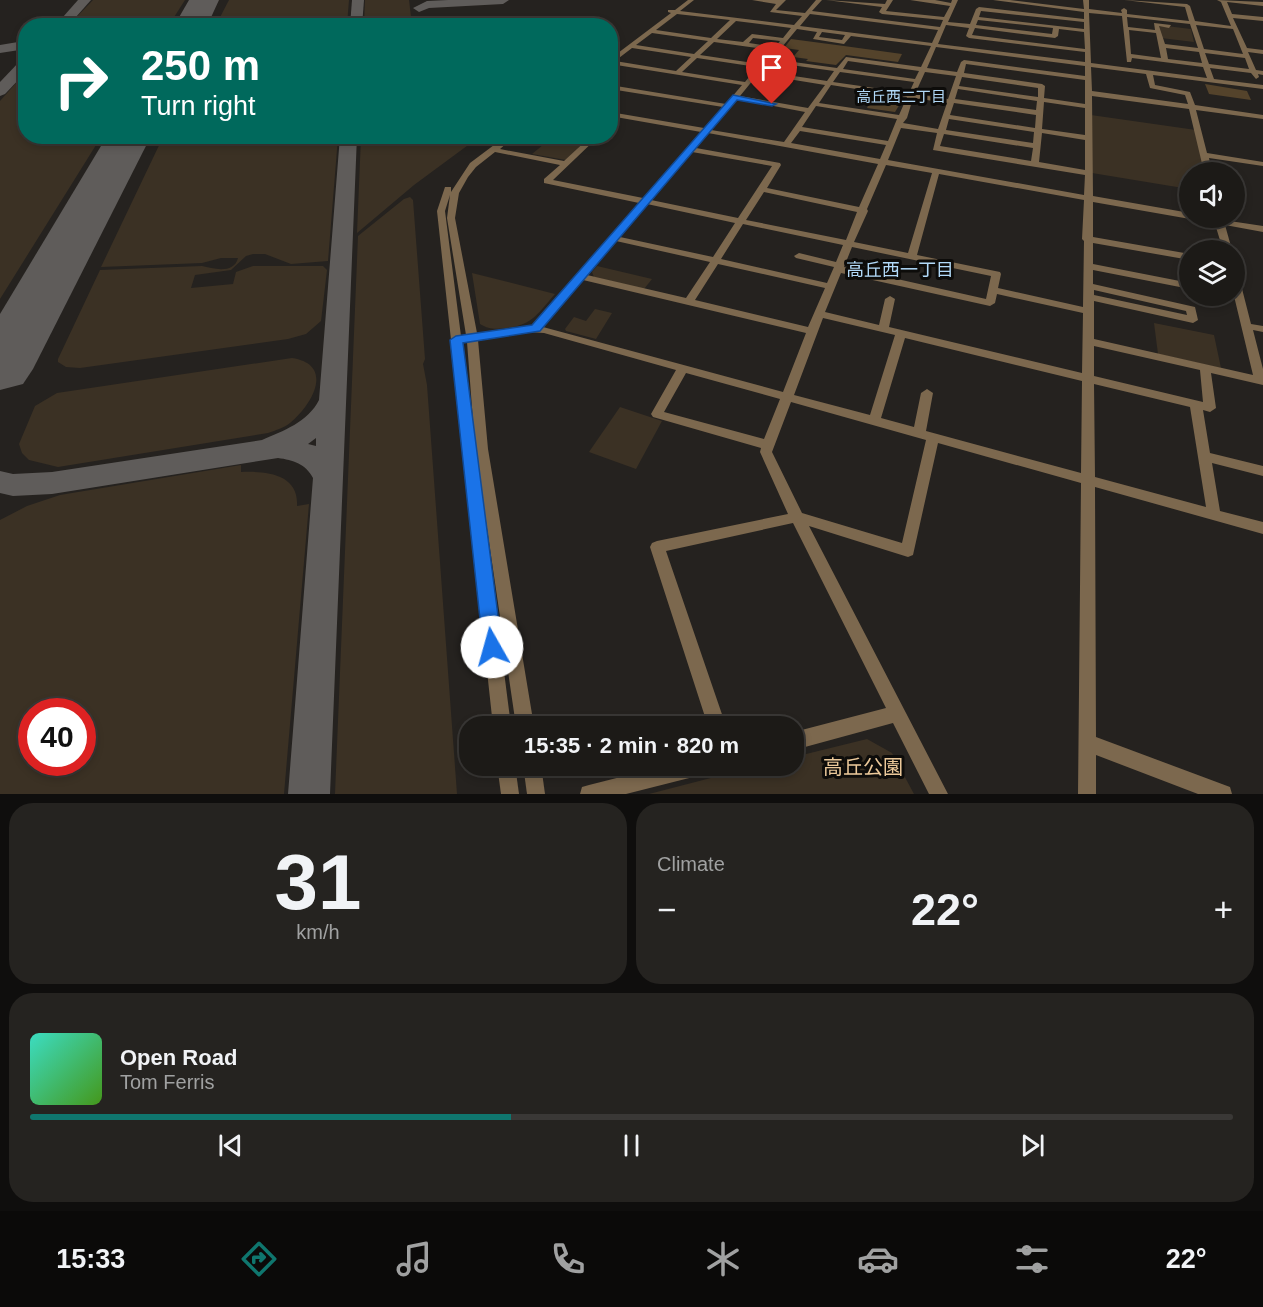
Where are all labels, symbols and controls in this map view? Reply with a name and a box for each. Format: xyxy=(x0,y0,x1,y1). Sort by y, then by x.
icon: right xyxy=(42,42,120,120)
text: 250 m xyxy=(141,42,260,89)
pin xyxy=(746,42,797,104)
icon: arrive xyxy=(755,51,788,84)
district label: 高丘西二丁目 xyxy=(856,88,946,105)
text: Turn right xyxy=(141,91,256,121)
map controls xyxy=(1179,162,1245,306)
button: sound xyxy=(1179,162,1245,228)
button: layers xyxy=(1179,240,1245,306)
district label: 高丘西一丁目 xyxy=(846,260,954,280)
position arrow xyxy=(460,615,524,679)
speed limit sign: 40 xyxy=(18,698,96,776)
text: 15:35 · 2 min · 820 m xyxy=(524,733,739,758)
park label: 高丘公園 xyxy=(823,756,903,778)
text: 31 xyxy=(275,838,361,926)
text: Climate xyxy=(657,853,725,875)
text: 22° xyxy=(911,884,979,935)
text: − xyxy=(657,891,676,928)
text: + xyxy=(1214,891,1233,928)
text: km/h xyxy=(296,921,340,943)
text: Open Road xyxy=(120,1045,237,1070)
text: Tom Ferris xyxy=(120,1071,214,1093)
icon: previous xyxy=(214,1129,247,1162)
icon: pause xyxy=(615,1129,648,1162)
icon: next xyxy=(1016,1129,1049,1162)
icon: directions xyxy=(238,1238,280,1280)
icon: music xyxy=(393,1238,435,1280)
icon: phone xyxy=(547,1238,589,1280)
icon: climate xyxy=(702,1238,744,1280)
icon: car xyxy=(857,1238,899,1280)
icon: filters xyxy=(1011,1238,1053,1280)
text: 15:33 xyxy=(56,1244,125,1274)
text: 22° xyxy=(1166,1244,1207,1274)

